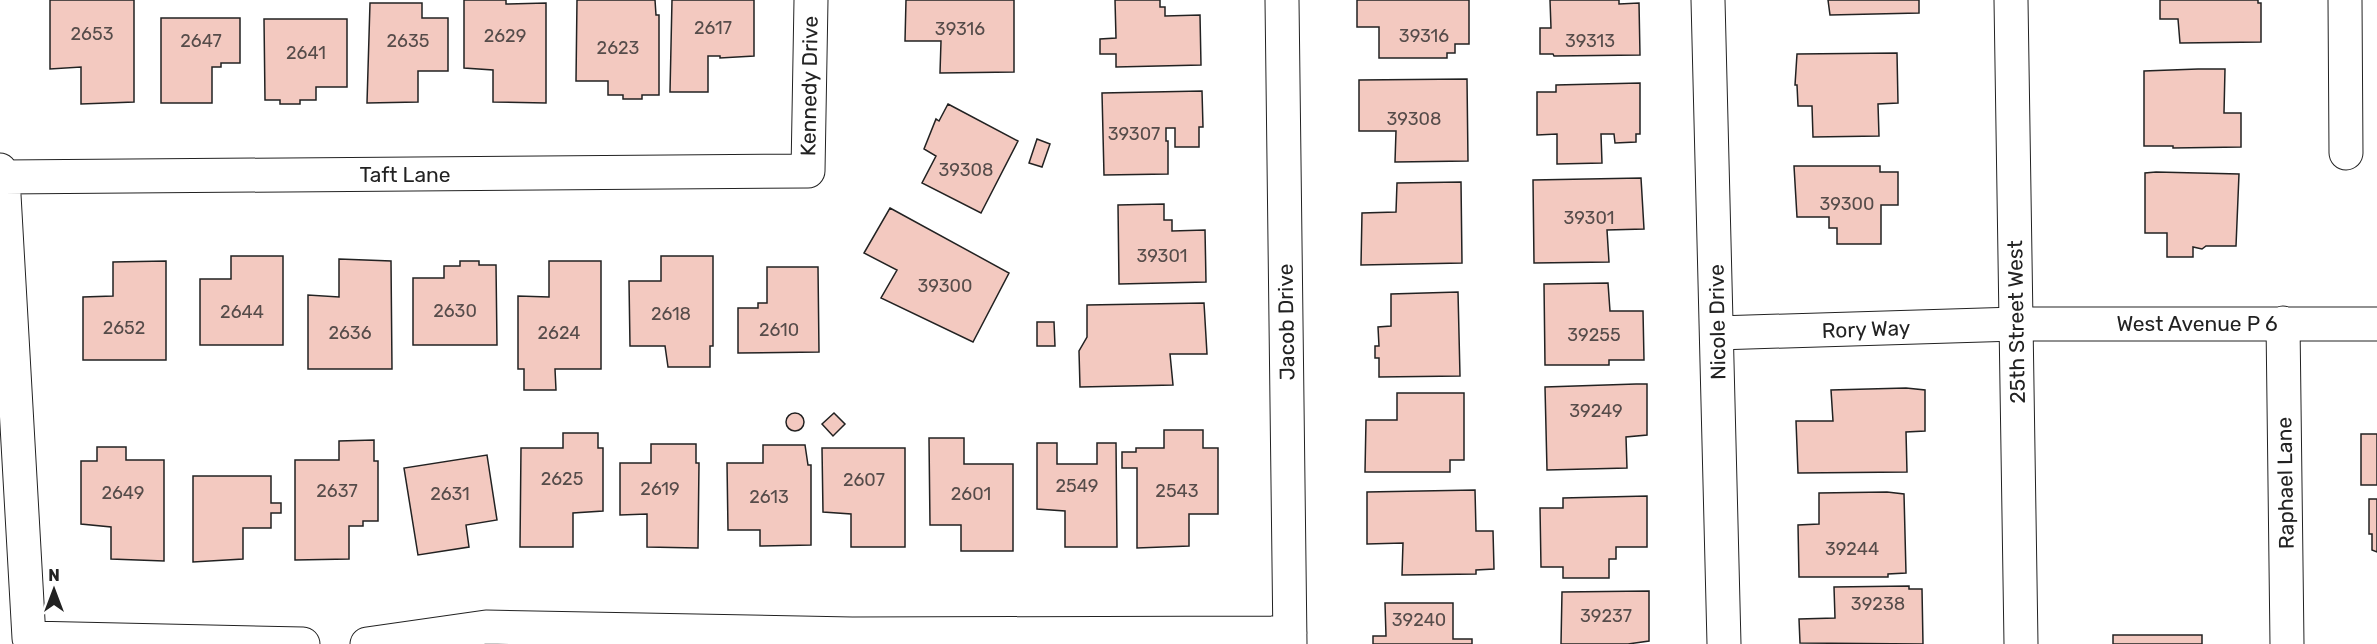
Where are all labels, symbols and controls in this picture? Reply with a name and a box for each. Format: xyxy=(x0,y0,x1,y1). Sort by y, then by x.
street label: Kennedy Drive xyxy=(795,16,823,156)
house number: 2617 xyxy=(694,17,732,39)
house number: 39316 xyxy=(935,18,985,40)
house number: 2653 xyxy=(71,23,113,45)
house number: 2629 xyxy=(484,25,526,47)
house number: 39316 xyxy=(1399,25,1449,47)
house number: 2647 xyxy=(180,30,222,52)
house number: 2635 xyxy=(387,30,429,52)
house number: 39313 xyxy=(1565,30,1615,52)
house number: 2623 xyxy=(597,37,639,59)
house number: 2641 xyxy=(286,42,326,64)
house number: 39308 xyxy=(1387,108,1441,130)
house number: 39307 xyxy=(1108,123,1160,145)
house number: 39308 xyxy=(939,159,993,181)
street label: Taft Lane xyxy=(359,162,451,187)
house number: 39300 xyxy=(1820,193,1874,215)
house number: 39301 xyxy=(1563,207,1615,229)
street label: 25th Street West xyxy=(2002,240,2030,404)
house number: 39301 xyxy=(1136,245,1188,267)
street label: Jacob Drive xyxy=(1272,263,1300,381)
street label: Nicole Drive xyxy=(1703,264,1731,380)
house number: 39300 xyxy=(918,275,972,297)
house number: 2630 xyxy=(433,300,477,322)
house number: 2644 xyxy=(220,301,264,323)
house number: 2618 xyxy=(651,303,691,325)
street label: West Avenue P 6 xyxy=(2116,311,2278,336)
street label: Rory Way xyxy=(1821,315,1911,343)
house number: 2652 xyxy=(103,317,145,339)
house number: 2610 xyxy=(759,319,799,341)
house number: 2636 xyxy=(328,322,372,344)
house number: 2624 xyxy=(538,322,581,344)
house number: 39255 xyxy=(1567,324,1621,346)
house number: 39249 xyxy=(1569,400,1623,422)
street label: Raphael Lane xyxy=(2271,417,2299,549)
house number: 2625 xyxy=(541,468,583,490)
house number: 2607 xyxy=(843,469,885,491)
house number: 2549 xyxy=(1056,475,1098,497)
house number: 2619 xyxy=(640,478,680,500)
house number: 2637 xyxy=(316,480,358,502)
house number: 2543 xyxy=(1155,480,1199,502)
house number: 2649 xyxy=(101,482,145,504)
house number: 2631 xyxy=(430,483,470,505)
house number: 2601 xyxy=(951,483,991,505)
house number: 2613 xyxy=(749,486,789,508)
house number: 39244 xyxy=(1825,538,1879,560)
north arrow xyxy=(24,560,84,620)
text: N xyxy=(48,566,60,585)
house number: 39238 xyxy=(1851,593,1905,615)
house number: 39237 xyxy=(1580,605,1632,627)
house number: 39240 xyxy=(1392,609,1446,631)

